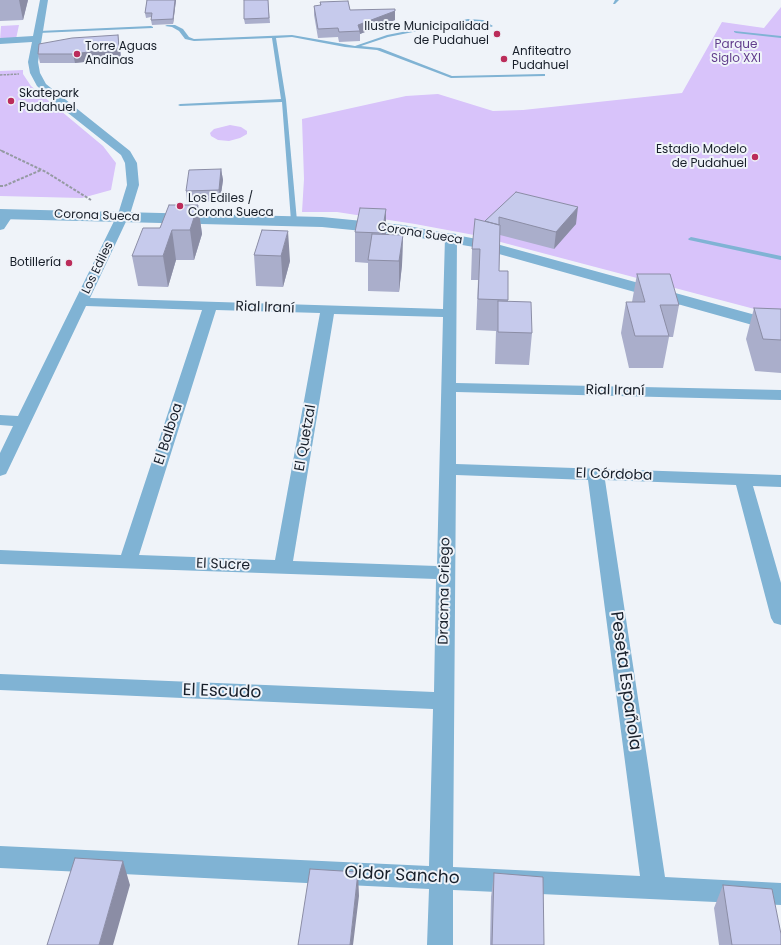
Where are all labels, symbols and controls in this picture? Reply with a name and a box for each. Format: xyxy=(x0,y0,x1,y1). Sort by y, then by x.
place label: Ilustre Municipalidad de Pudahuel xyxy=(364,20,489,48)
marker: Ilustre Municipalidad de Pudahuel xyxy=(492,29,502,39)
park label: Parque Siglo XXI xyxy=(711,38,761,66)
place label: Torre Aguas Andinas xyxy=(85,40,157,68)
place label: Anfiteatro Pudahuel xyxy=(512,45,571,73)
marker: Torre Aguas Andinas xyxy=(72,49,82,59)
marker: Anfiteatro Pudahuel xyxy=(499,54,509,64)
place label: Skatepark Pudahuel xyxy=(19,87,79,115)
marker: Skatepark Pudahuel xyxy=(6,96,16,106)
place label: Estadio Modelo de Pudahuel xyxy=(656,143,747,171)
marker: Estadio Modelo de Pudahuel xyxy=(750,152,760,162)
place label: Los Ediles / Corona Sueca xyxy=(188,192,274,220)
marker: Los Ediles / Corona Sueca xyxy=(175,201,185,211)
street label: Corona Sueca xyxy=(54,207,140,225)
street label: Corona Sueca xyxy=(377,220,463,248)
street label: Los Ediles xyxy=(79,240,117,296)
place label: Botillería xyxy=(10,256,61,270)
marker: Botillería xyxy=(64,258,74,268)
street label: Rial Iraní xyxy=(235,299,295,317)
street label: Rial Iraní xyxy=(585,382,645,400)
street label: El Balboa xyxy=(151,401,187,467)
street label: El Quetzal xyxy=(292,403,320,473)
street label: El Córdoba xyxy=(575,465,653,485)
street label: Dracma Griego xyxy=(436,537,454,645)
street label: El Sucre xyxy=(196,556,250,574)
street label: Peseta Española xyxy=(605,610,645,752)
street label: El Escudo xyxy=(182,680,262,704)
street label: Oidor Sancho xyxy=(344,863,460,889)

